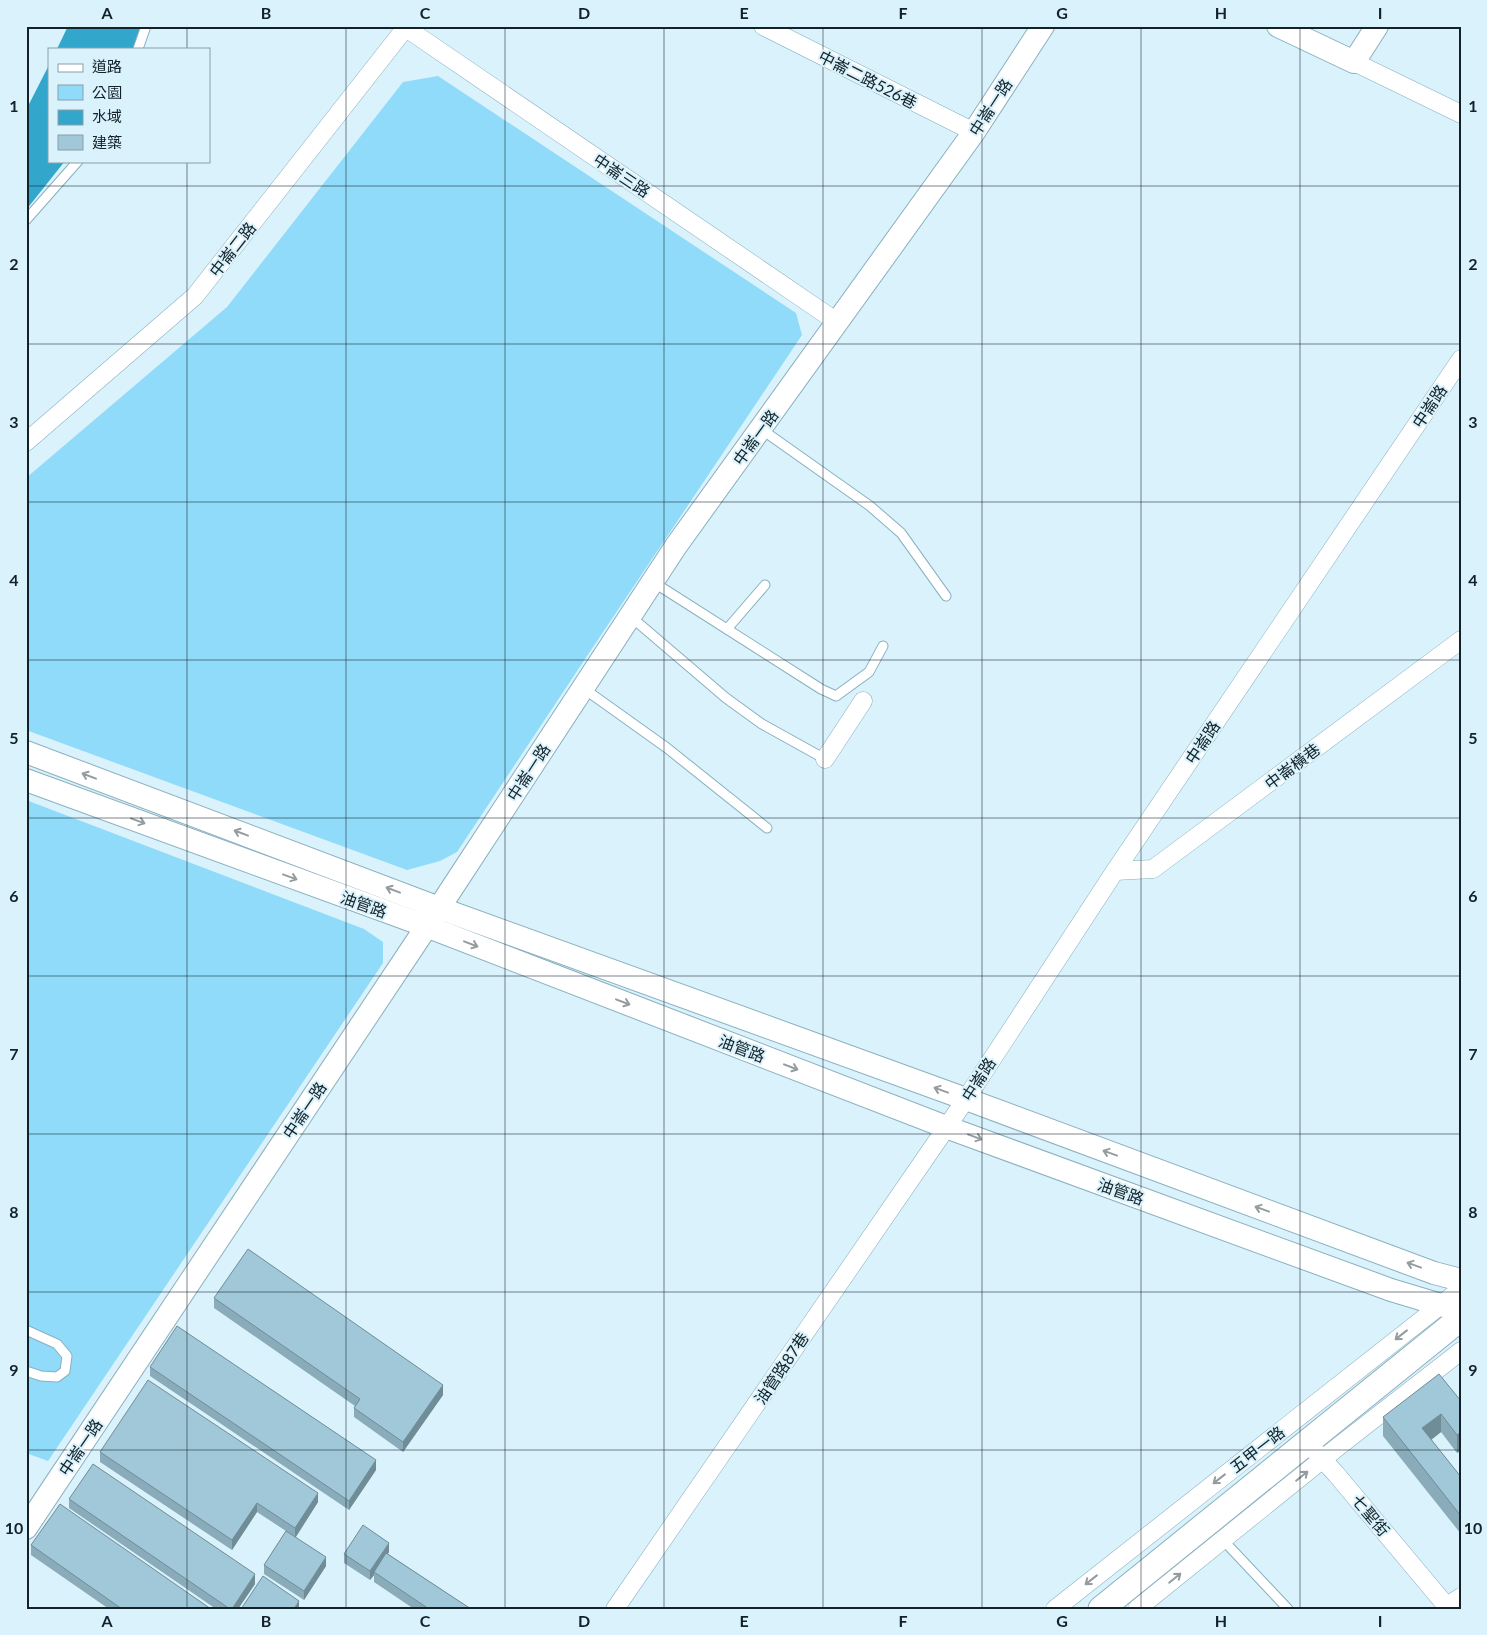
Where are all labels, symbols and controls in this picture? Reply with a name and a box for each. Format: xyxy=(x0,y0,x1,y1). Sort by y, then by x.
text: A xyxy=(100,3,113,22)
text: B xyxy=(261,3,271,22)
text: C xyxy=(420,3,431,22)
text: D xyxy=(578,3,590,22)
text: E xyxy=(739,3,749,22)
text: F xyxy=(898,3,908,22)
text: G xyxy=(1056,3,1068,22)
text: H xyxy=(1215,3,1227,22)
text: I xyxy=(1378,3,1382,22)
street label: 中崙二路526巷 xyxy=(816,46,920,112)
legend xyxy=(48,48,210,162)
text: 道路 xyxy=(92,57,122,75)
street label: 中崙一路 xyxy=(965,75,1015,139)
text: 公園 xyxy=(92,83,122,101)
text: 1 xyxy=(9,96,19,115)
text: 1 xyxy=(1468,96,1478,115)
text: 水域 xyxy=(92,107,122,125)
text: 建築 xyxy=(92,133,122,151)
street label: 中崙三路 xyxy=(590,149,654,201)
street label: 中崙二路 xyxy=(205,218,259,280)
text: 2 xyxy=(9,254,19,273)
text: 2 xyxy=(1468,254,1478,273)
street label: 中崙路 xyxy=(1408,381,1450,431)
street label: 中崙一路 xyxy=(729,406,781,468)
text: 3 xyxy=(9,412,19,431)
text: 3 xyxy=(1468,412,1478,431)
text: 4 xyxy=(9,570,19,589)
text: 4 xyxy=(1468,570,1478,589)
street label: 中崙路 xyxy=(1181,717,1223,767)
text: 5 xyxy=(9,728,19,747)
text: 5 xyxy=(1468,728,1478,747)
street label: 中崙橫巷 xyxy=(1261,739,1323,793)
street label: 中崙一路 xyxy=(503,740,553,804)
one-way arrow xyxy=(82,771,97,780)
one-way arrow xyxy=(130,817,145,826)
one-way arrow xyxy=(234,828,249,837)
one-way arrow xyxy=(282,873,297,882)
one-way arrow xyxy=(386,885,401,894)
text: 6 xyxy=(9,886,19,905)
text: 6 xyxy=(1468,886,1478,905)
street label: 油管路 xyxy=(338,887,390,921)
one-way arrow xyxy=(463,940,478,949)
one-way arrow xyxy=(615,998,630,1007)
street label: 油管路 xyxy=(716,1031,768,1065)
text: 7 xyxy=(9,1044,19,1063)
text: 7 xyxy=(1468,1044,1478,1063)
street label: 中崙路 xyxy=(957,1054,999,1104)
one-way arrow xyxy=(783,1063,798,1072)
street label: 中崙一路 xyxy=(278,1078,330,1142)
one-way arrow xyxy=(934,1085,949,1094)
one-way arrow xyxy=(967,1133,983,1142)
one-way arrow xyxy=(1102,1147,1117,1156)
street label: 油管路 xyxy=(1095,1174,1147,1208)
text: 8 xyxy=(9,1202,19,1221)
text: 8 xyxy=(1468,1202,1478,1221)
one-way arrow xyxy=(1255,1204,1270,1213)
one-way arrow xyxy=(1407,1260,1423,1269)
street label: 油管路87巷 xyxy=(750,1328,812,1408)
one-way arrow xyxy=(1395,1329,1408,1340)
text: 9 xyxy=(9,1360,19,1379)
text: 9 xyxy=(1468,1360,1478,1379)
street label: 中崙一路 xyxy=(54,1415,106,1479)
street label: 五甲一路 xyxy=(1226,1422,1288,1476)
one-way arrow xyxy=(1295,1471,1308,1482)
one-way arrow xyxy=(1212,1474,1226,1484)
street label: 七聖街 xyxy=(1348,1491,1394,1539)
text: 10 xyxy=(5,1518,23,1537)
text: 10 xyxy=(1464,1518,1482,1537)
one-way arrow xyxy=(1168,1573,1181,1584)
one-way arrow xyxy=(1085,1574,1098,1585)
text: A xyxy=(100,1611,113,1630)
text: B xyxy=(261,1611,271,1630)
text: C xyxy=(420,1611,431,1630)
text: D xyxy=(578,1611,590,1630)
text: E xyxy=(739,1611,749,1630)
text: F xyxy=(898,1611,908,1630)
text: G xyxy=(1056,1611,1068,1630)
text: H xyxy=(1215,1611,1227,1630)
text: I xyxy=(1378,1611,1382,1630)

